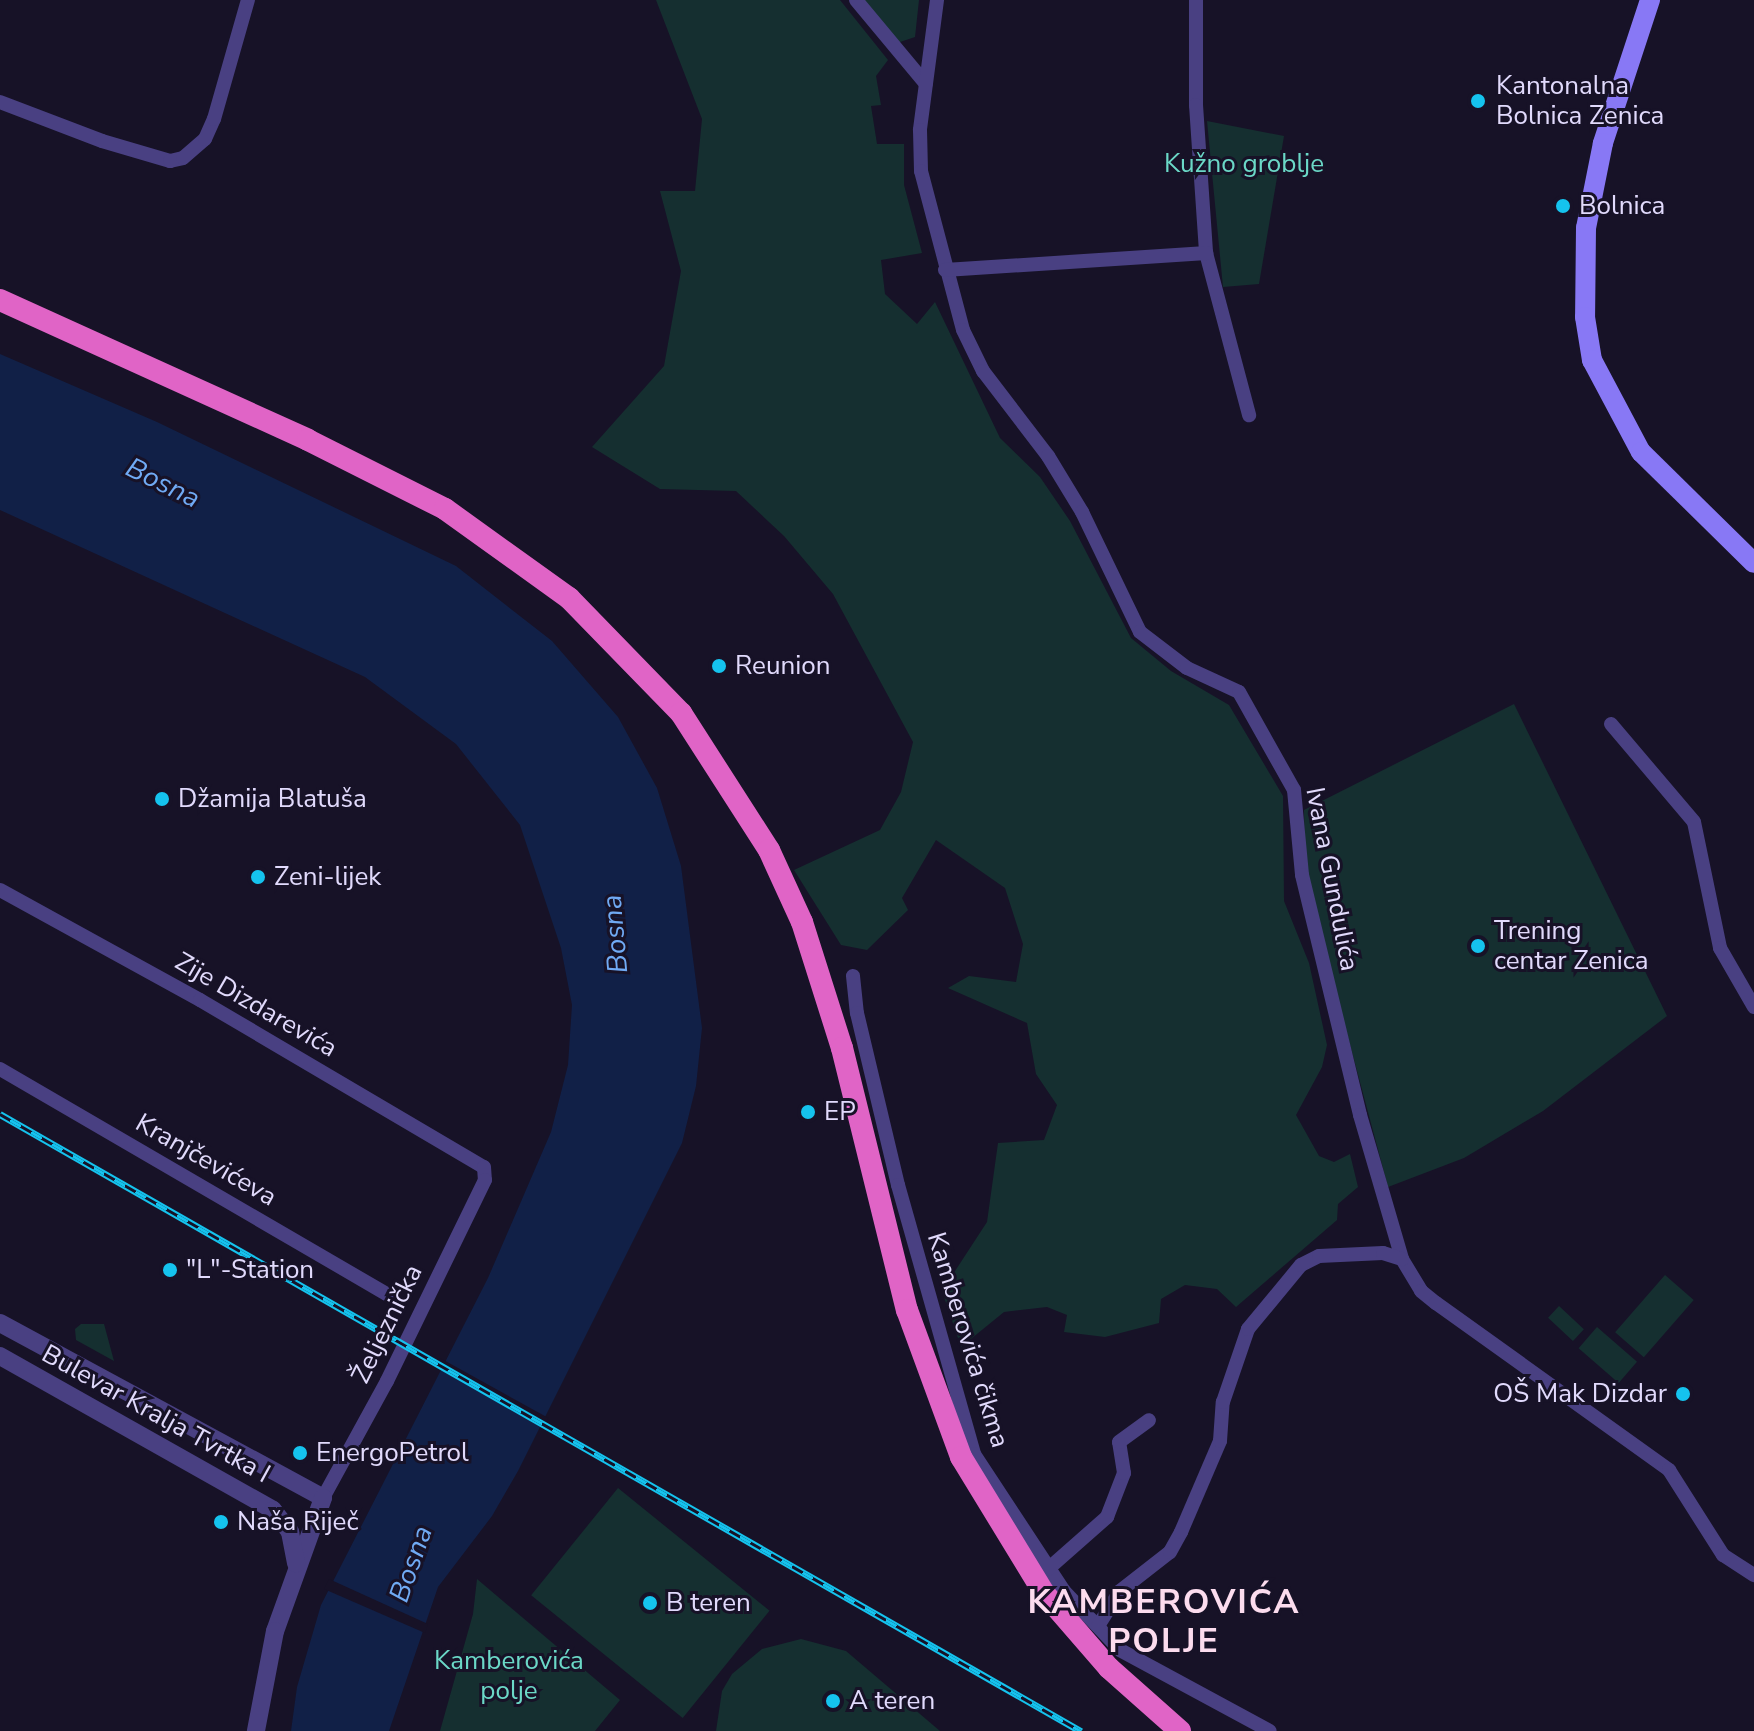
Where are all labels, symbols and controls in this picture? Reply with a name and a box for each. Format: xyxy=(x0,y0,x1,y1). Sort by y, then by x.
place label: Kantonalna Bolnica Zenica xyxy=(1496,70,1664,132)
marker: Kantonalna Bolnica Zenica xyxy=(1467,90,1489,112)
park label: Kužno groblje xyxy=(1164,148,1324,180)
place label: Bolnica xyxy=(1579,190,1665,222)
marker: Bolnica xyxy=(1554,197,1572,215)
water label: Bosna xyxy=(120,451,206,515)
place label: Reunion xyxy=(735,650,831,682)
marker: Reunion xyxy=(710,657,728,675)
place label: Džamija Blatuša xyxy=(178,783,367,815)
street label: Ivana Gundulića xyxy=(1299,785,1365,973)
marker: Džamija Blatuša xyxy=(153,790,171,808)
place label: Zeni-lijek xyxy=(274,861,381,893)
marker: Zeni-lijek xyxy=(249,868,267,886)
water label: Bosna xyxy=(595,893,635,975)
place label: Trening centar Zenica xyxy=(1494,915,1649,976)
marker: Trening centar Zenica xyxy=(1469,937,1487,955)
street label: Zije Dizdarevića xyxy=(169,946,343,1064)
place label: EP xyxy=(824,1096,856,1128)
marker: EP xyxy=(799,1103,817,1121)
street label: Kranjčevićeva xyxy=(130,1107,282,1213)
street label: Kamberovića čikma xyxy=(920,1229,1016,1451)
place label: "L"-Station xyxy=(186,1254,314,1286)
street label: Željeznička xyxy=(345,1260,429,1388)
marker: "L"-Station xyxy=(161,1261,179,1279)
street label: Bulevar Kralja Tvrtka I xyxy=(36,1338,276,1490)
place label: OŠ Mak Dizdar xyxy=(1493,1378,1667,1410)
marker: OŠ Mak Dizdar xyxy=(1674,1385,1692,1403)
place label: EnergoPetrol xyxy=(316,1437,469,1469)
marker: EnergoPetrol xyxy=(291,1444,309,1462)
place label: Naša Riječ xyxy=(237,1506,358,1538)
marker: Naša Riječ xyxy=(212,1513,230,1531)
water label: Bosna xyxy=(382,1521,440,1607)
district label: KAMBEROVIĆA POLJE xyxy=(1027,1582,1301,1662)
place label: B teren xyxy=(666,1587,751,1619)
marker: B teren xyxy=(641,1594,659,1612)
park label: Kamberovića polje xyxy=(434,1645,584,1706)
place label: A teren xyxy=(849,1685,935,1717)
marker: A teren xyxy=(824,1692,842,1710)

